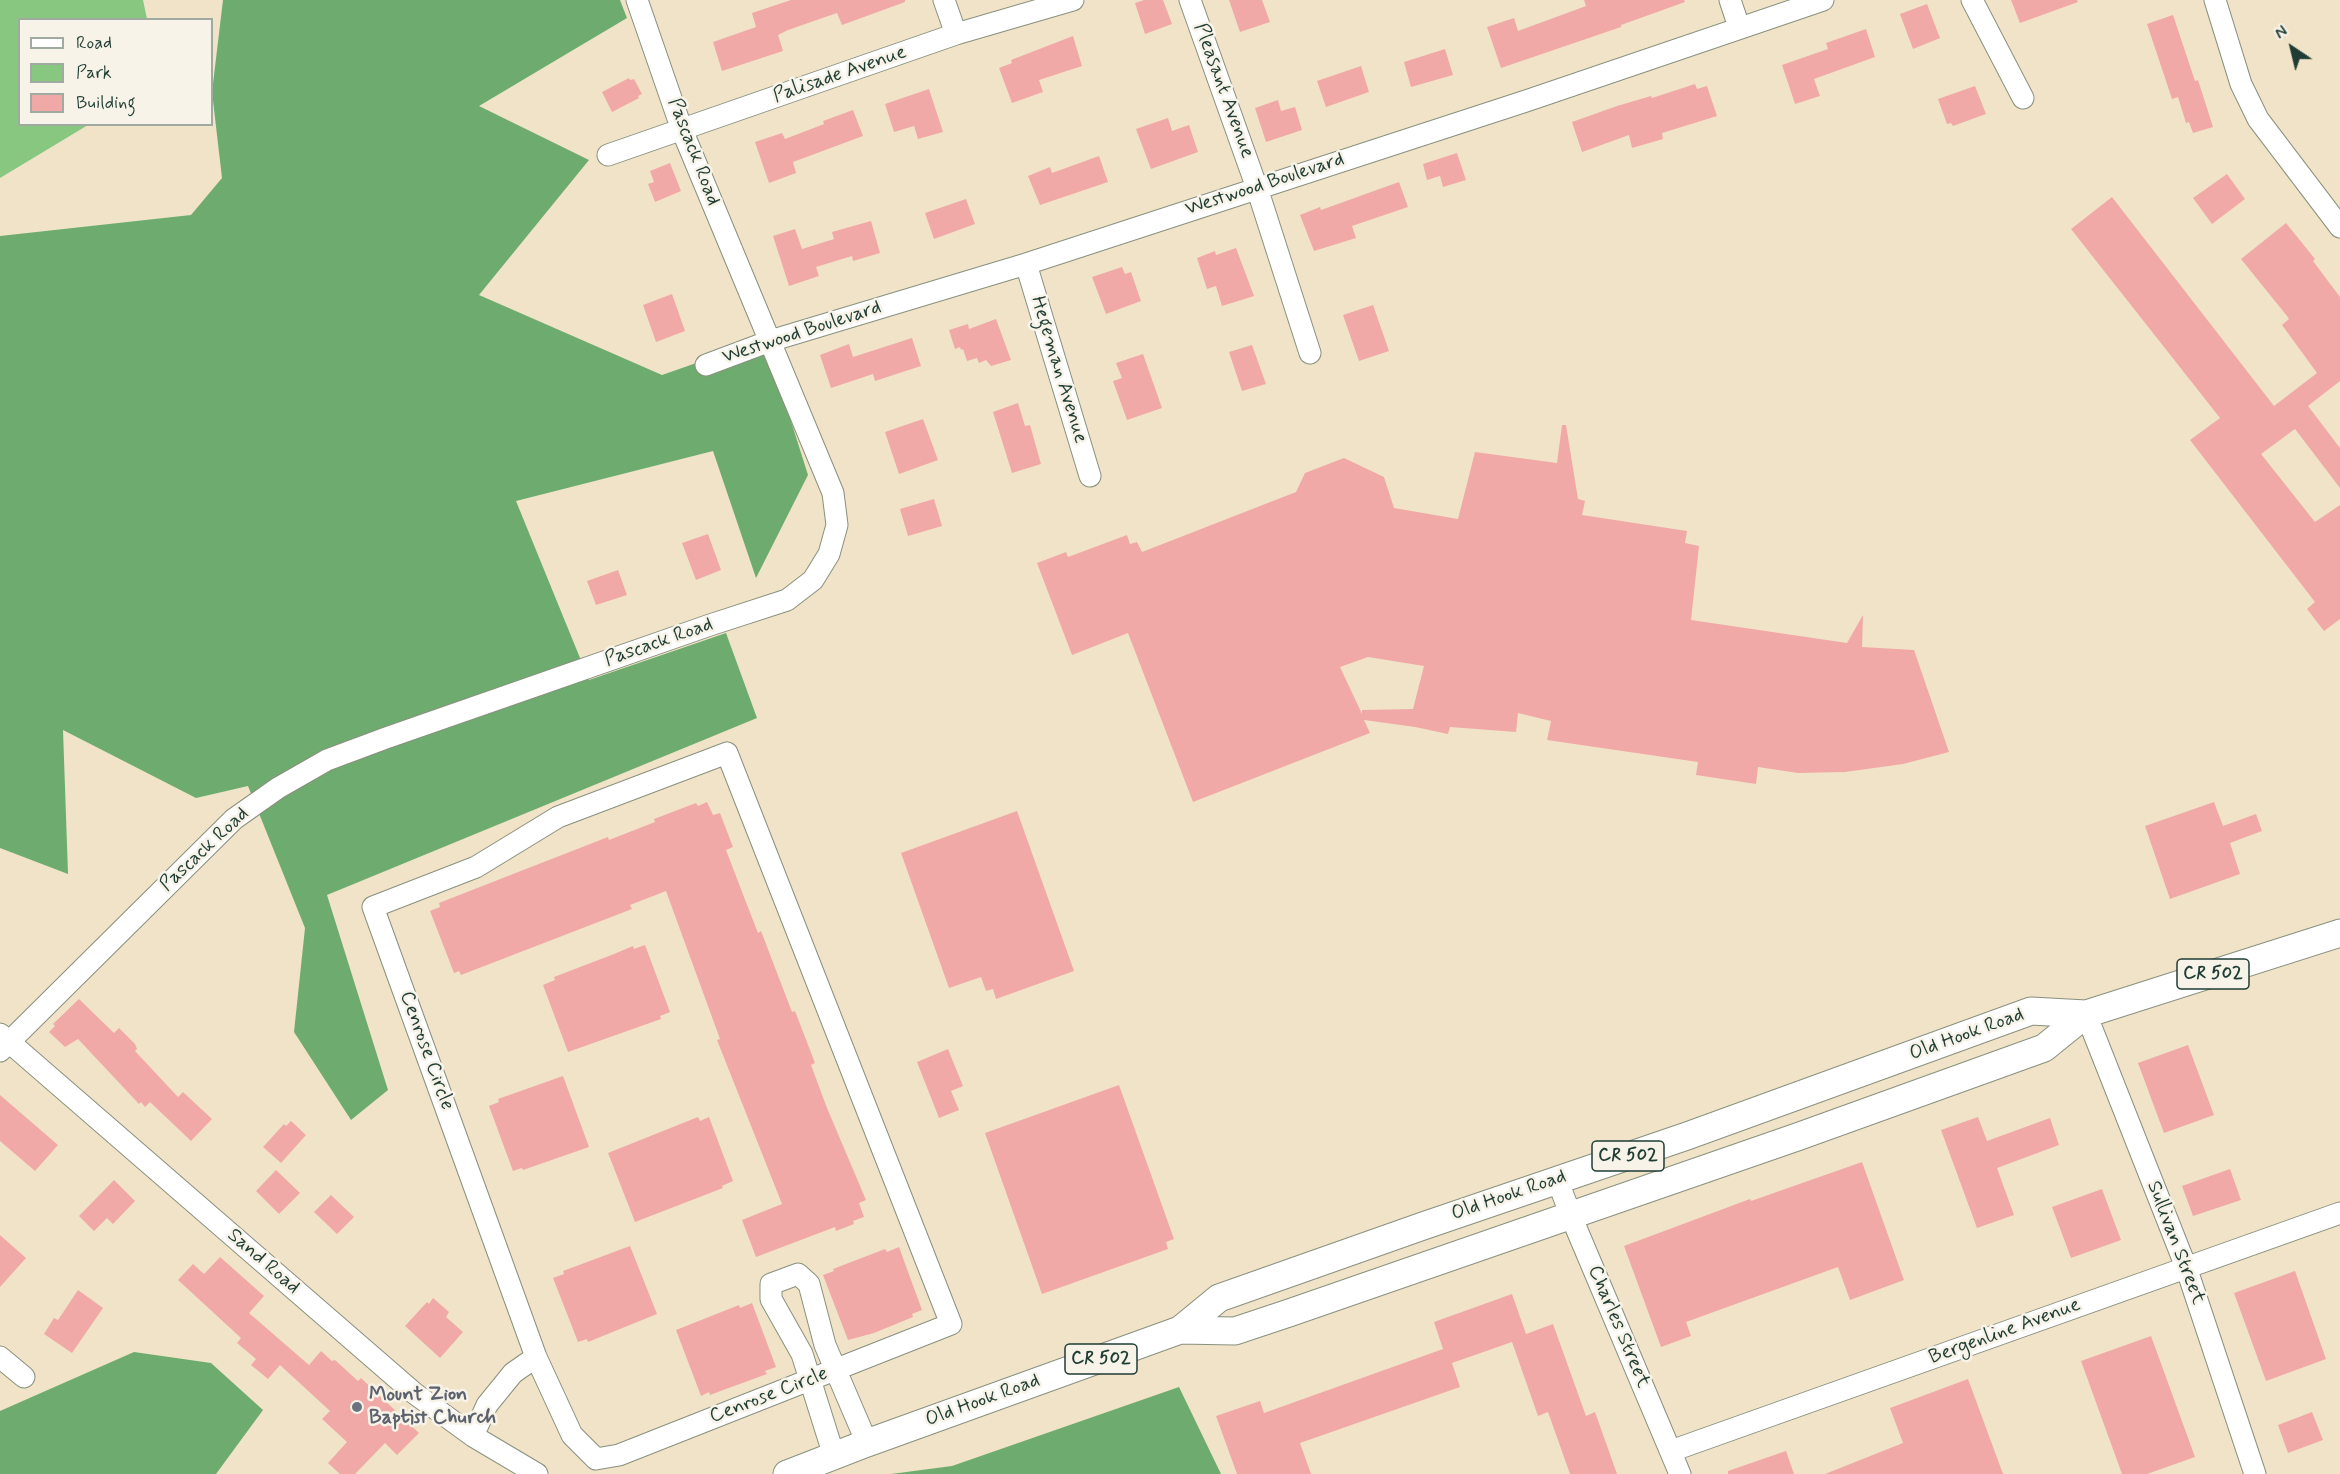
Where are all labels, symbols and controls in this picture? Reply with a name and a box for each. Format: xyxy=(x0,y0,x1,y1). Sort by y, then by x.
legend xyxy=(18,18,213,126)
north arrow xyxy=(2262,18,2322,78)
street label: Pleasant Avenue xyxy=(1187,20,1259,162)
text: N xyxy=(2271,21,2292,45)
text: Road xyxy=(76,31,112,55)
street label: Palisade Avenue xyxy=(770,41,910,109)
text: Park xyxy=(76,61,112,85)
text: Building xyxy=(76,91,136,115)
street label: Pascack Road xyxy=(662,95,724,209)
street label: Westwood Boulevard xyxy=(1182,148,1348,222)
street label: Hegeman Avenue xyxy=(1024,294,1092,446)
street label: Westwood Boulevard xyxy=(719,296,885,370)
street label: Pascack Road xyxy=(602,613,716,673)
street label: Pascack Road xyxy=(155,803,255,897)
road number: CR 502 xyxy=(2177,959,2249,989)
street label: Cenrose Circle xyxy=(393,988,459,1114)
street label: Old Hook Road xyxy=(1907,1003,2027,1067)
road number: CR 502 xyxy=(1592,1141,1664,1171)
street label: Old Hook Road xyxy=(1448,1165,1570,1227)
street label: Sullivan Street xyxy=(2140,1178,2210,1308)
street label: Sand Road xyxy=(222,1224,304,1300)
street label: Charles Street xyxy=(1581,1262,1655,1392)
street label: Bergenline Avenue xyxy=(1926,1293,2084,1371)
road number: CR 502 xyxy=(1065,1344,1137,1374)
street label: Cenrose Circle xyxy=(706,1362,832,1430)
street label: Old Hook Road xyxy=(923,1369,1043,1433)
place label: Mount Zion Baptist Church xyxy=(369,1384,496,1431)
marker: Mount Zion Baptist Church xyxy=(350,1400,364,1414)

